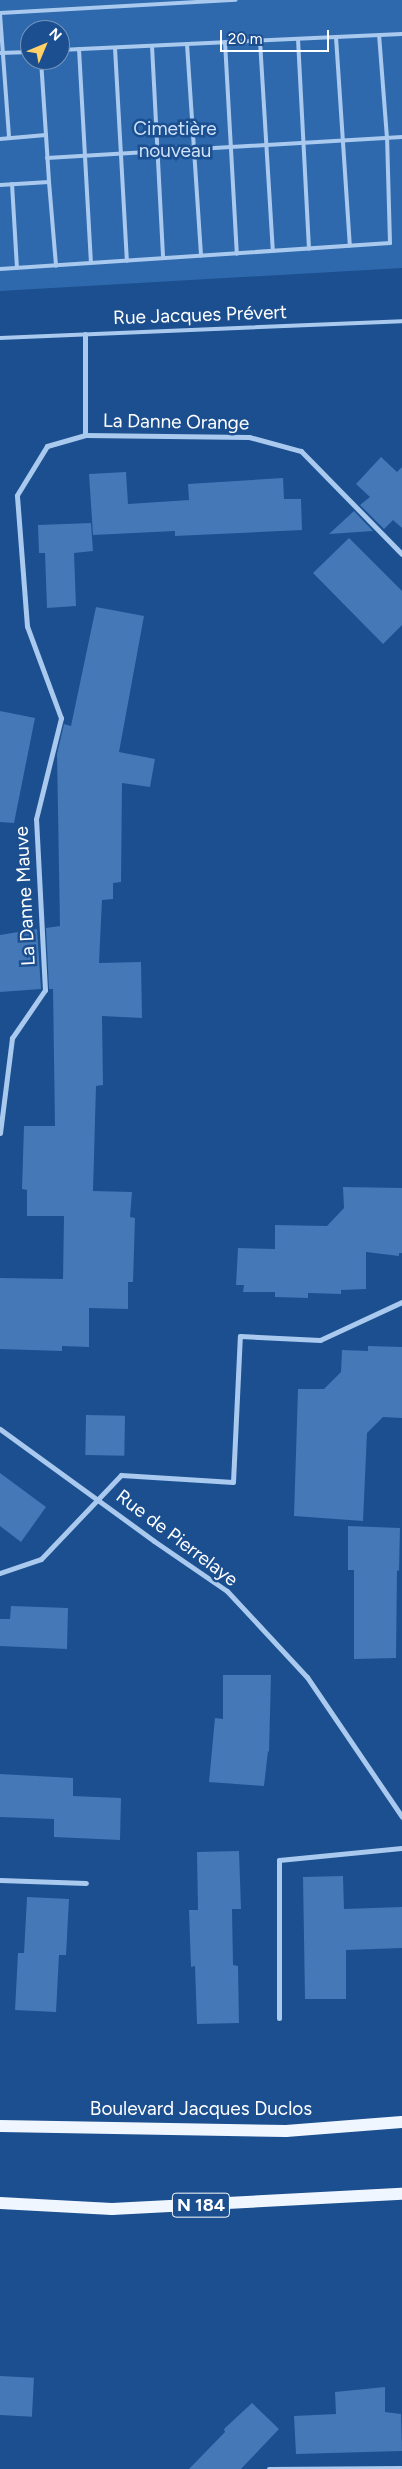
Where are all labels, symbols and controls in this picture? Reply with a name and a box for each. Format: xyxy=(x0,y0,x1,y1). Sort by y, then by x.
north arrow xyxy=(20,20,70,70)
scale bar xyxy=(222,20,331,52)
text: N xyxy=(45,25,65,45)
text: 20 m xyxy=(228,30,262,48)
park label: Cimetière nouveau xyxy=(133,118,217,162)
street label: Rue Jacques Prévert xyxy=(113,301,287,329)
street label: La Danne Orange xyxy=(103,409,249,435)
street label: La Danne Mauve xyxy=(10,826,40,966)
street label: Rue de Pierrelaye xyxy=(112,1485,242,1591)
street label: Boulevard Jacques Duclos xyxy=(90,2098,312,2120)
road number: N 184 xyxy=(171,2190,231,2220)

